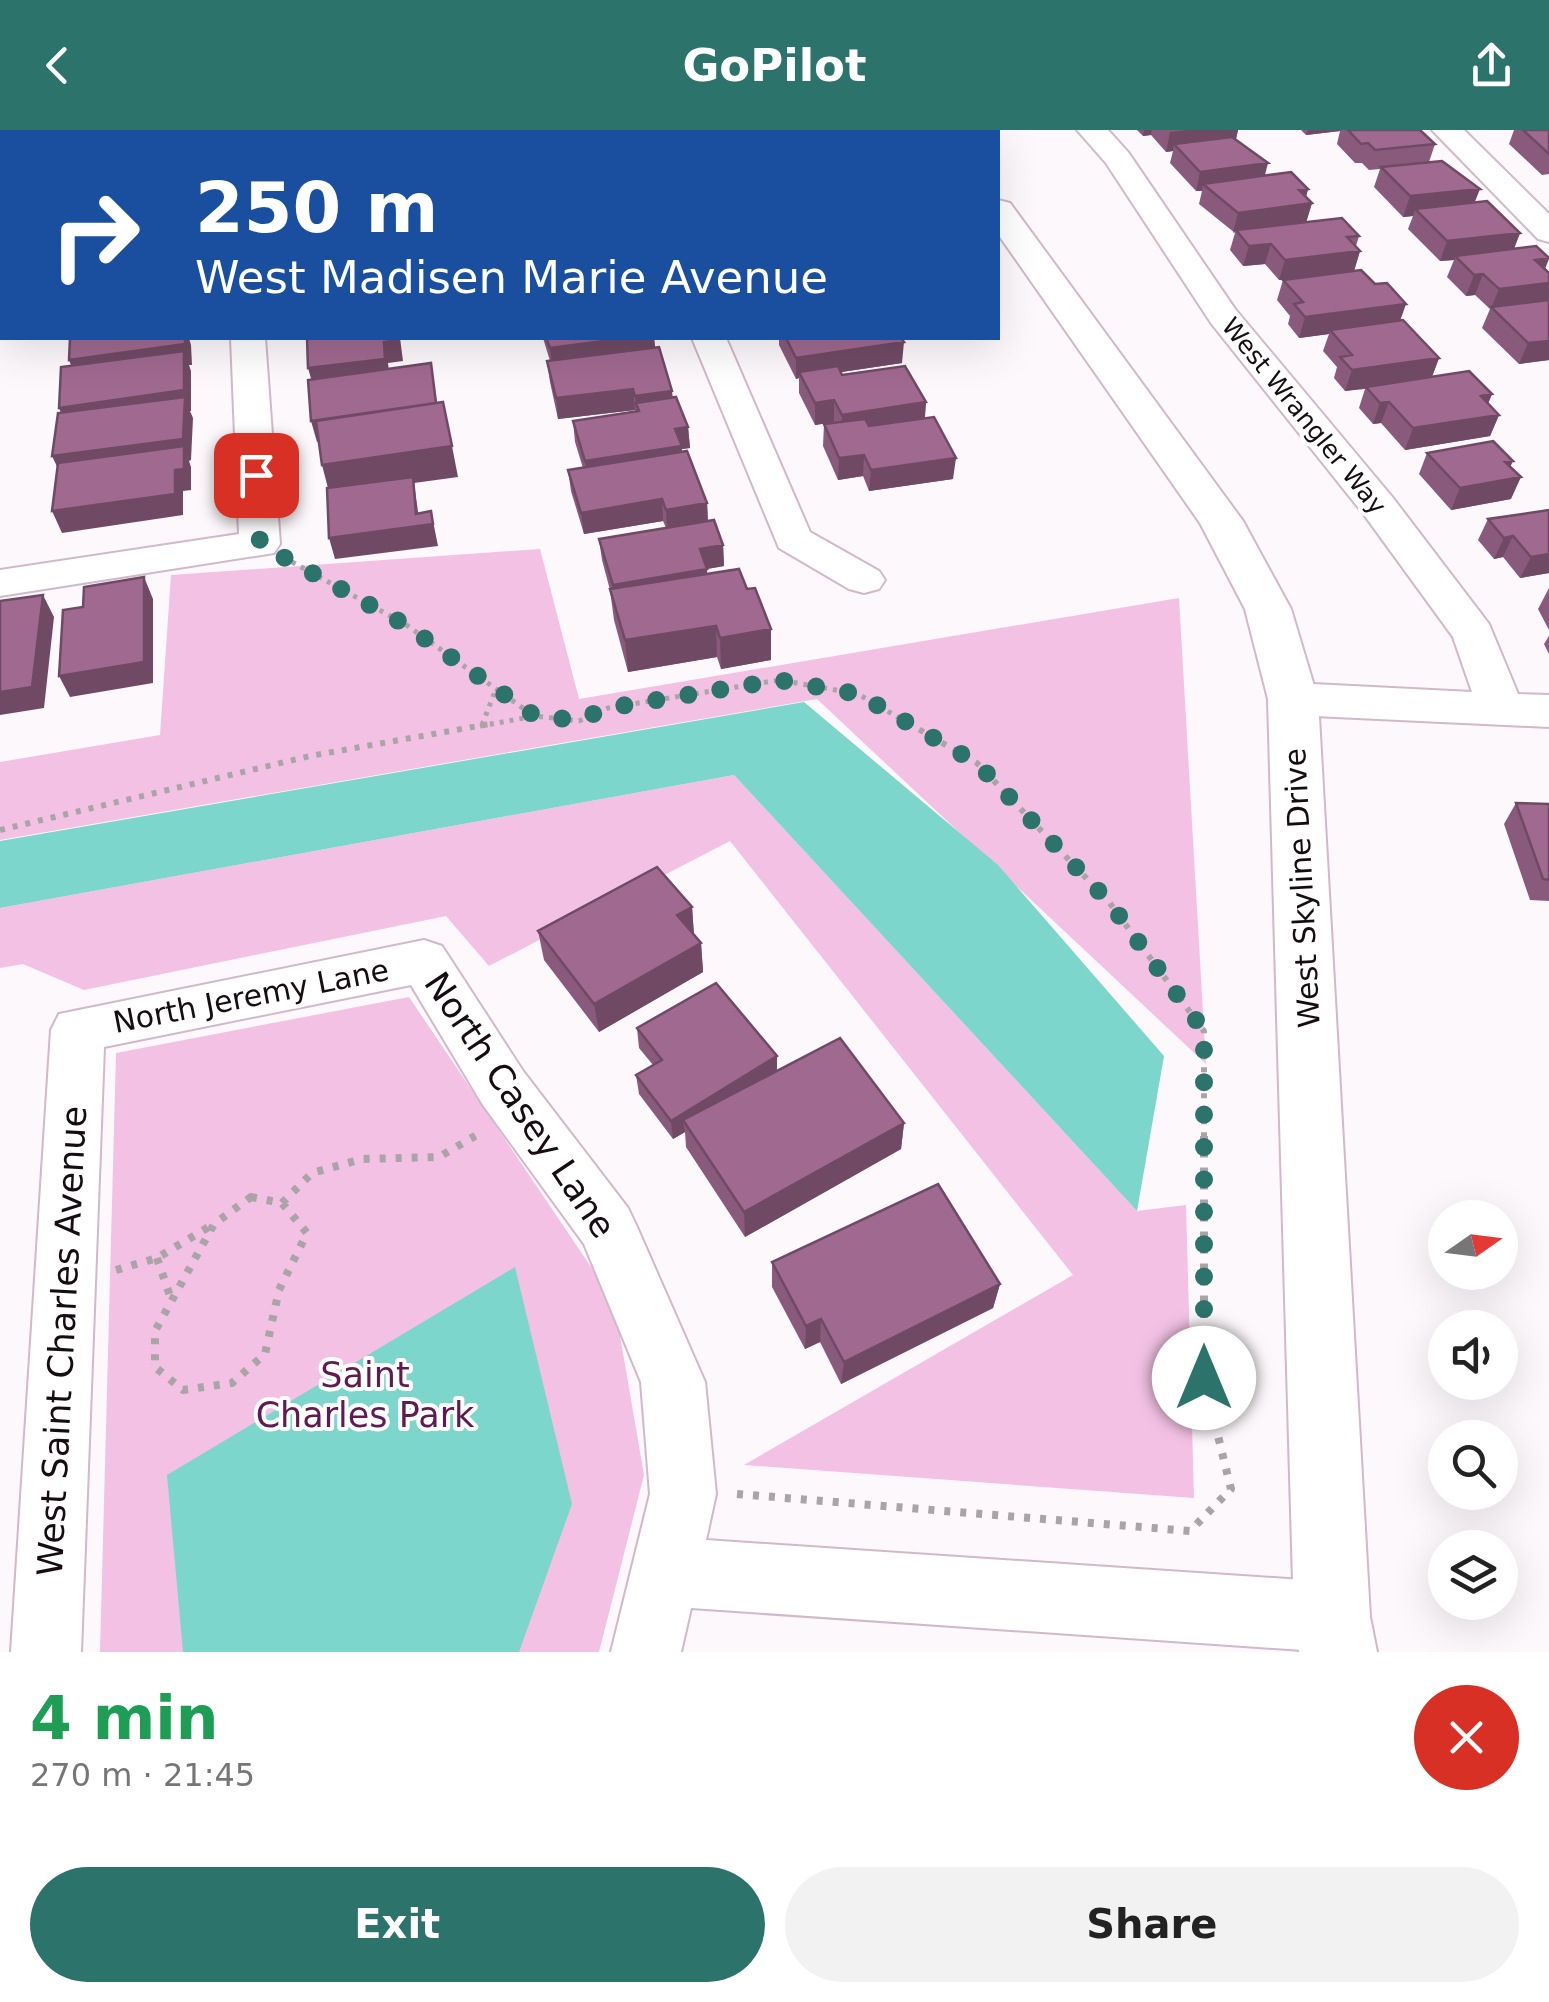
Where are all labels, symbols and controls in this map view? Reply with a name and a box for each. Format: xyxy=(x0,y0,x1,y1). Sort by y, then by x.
icon: back xyxy=(30,38,85,93)
icon: share xyxy=(1464,38,1519,93)
text: GoPilot xyxy=(682,39,867,92)
text: 250 m xyxy=(195,167,438,249)
icon: right xyxy=(30,170,160,300)
text: West Madisen Marie Avenue xyxy=(195,251,828,304)
street label: West Wrangler Way xyxy=(1216,312,1392,520)
pin xyxy=(214,433,299,518)
icon: arrive xyxy=(229,448,284,503)
street label: West Skyline Drive xyxy=(1277,747,1327,1029)
street label: North Jeremy Lane xyxy=(110,952,392,1040)
street label: North Casey Lane xyxy=(416,965,624,1245)
street label: West Saint Charles Avenue xyxy=(30,1105,94,1577)
north arrow xyxy=(1428,1200,1518,1290)
map controls xyxy=(1428,1200,1518,1620)
button: sound xyxy=(1428,1310,1518,1400)
position arrow xyxy=(1152,1326,1256,1430)
park label: Saint Charles Park xyxy=(256,1355,475,1435)
button: search xyxy=(1428,1420,1518,1510)
button: layers xyxy=(1428,1530,1518,1620)
text: 4 min xyxy=(30,1683,218,1753)
button: close xyxy=(1414,1685,1519,1790)
text: 270 m · 21:45 xyxy=(30,1756,255,1794)
button: Exit xyxy=(30,1867,765,1982)
button: Share xyxy=(785,1867,1519,1982)

